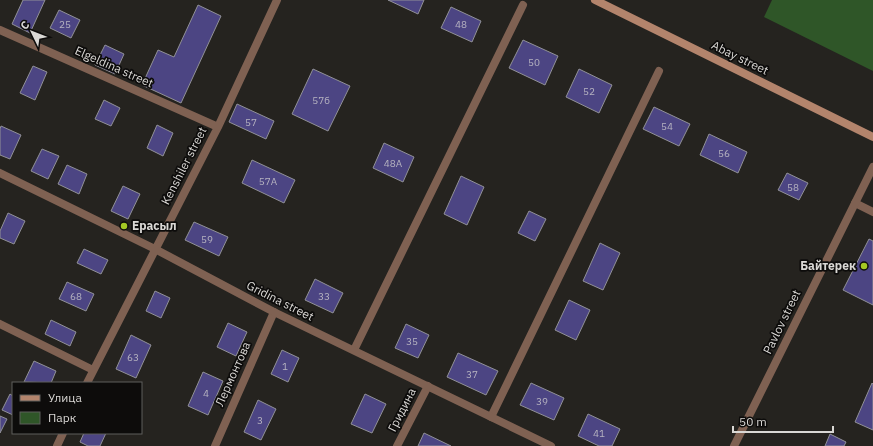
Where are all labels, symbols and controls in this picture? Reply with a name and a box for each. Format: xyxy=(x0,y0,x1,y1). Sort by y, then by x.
north arrow xyxy=(12,12,52,52)
text: С xyxy=(17,18,32,33)
house number: 25 xyxy=(59,18,71,31)
house number: 48 xyxy=(455,18,467,31)
street label: Abay street xyxy=(709,37,771,78)
street label: Elgeldina street xyxy=(73,43,156,91)
house number: 50 xyxy=(528,56,540,69)
house number: 52 xyxy=(583,85,595,98)
house number: 57б xyxy=(312,94,330,107)
house number: 57 xyxy=(245,116,257,129)
house number: 54 xyxy=(661,120,673,133)
street label: Kenshiler street xyxy=(158,124,210,207)
house number: 56 xyxy=(718,147,730,160)
house number: 48А xyxy=(384,157,403,170)
house number: 57А xyxy=(259,175,278,188)
house number: 58 xyxy=(787,181,799,194)
place label: Ерасыл xyxy=(132,218,177,233)
marker: Ерасыл xyxy=(119,221,129,231)
house number: 59 xyxy=(201,233,213,246)
place label: Байтерек xyxy=(800,258,856,273)
marker: Байтерек xyxy=(859,261,869,271)
street label: Gridina street xyxy=(244,277,316,324)
street label: Pavlov street xyxy=(760,287,804,356)
house number: 68 xyxy=(70,290,82,303)
house number: 33 xyxy=(318,290,330,303)
house number: 35 xyxy=(406,335,418,348)
street label: Лермонтова xyxy=(212,339,254,408)
house number: 63 xyxy=(127,351,139,364)
house number: 1 xyxy=(282,360,288,373)
house number: 37 xyxy=(466,368,478,381)
legend xyxy=(12,382,142,434)
street label: Гридина xyxy=(384,385,419,434)
house number: 4 xyxy=(203,387,209,400)
text: Улица xyxy=(48,390,82,405)
house number: 39 xyxy=(536,395,548,408)
scale bar xyxy=(733,408,833,434)
text: Парк xyxy=(48,410,77,425)
house number: 3 xyxy=(257,414,263,427)
text: 50 m xyxy=(739,414,767,429)
house number: 41 xyxy=(593,427,605,440)

